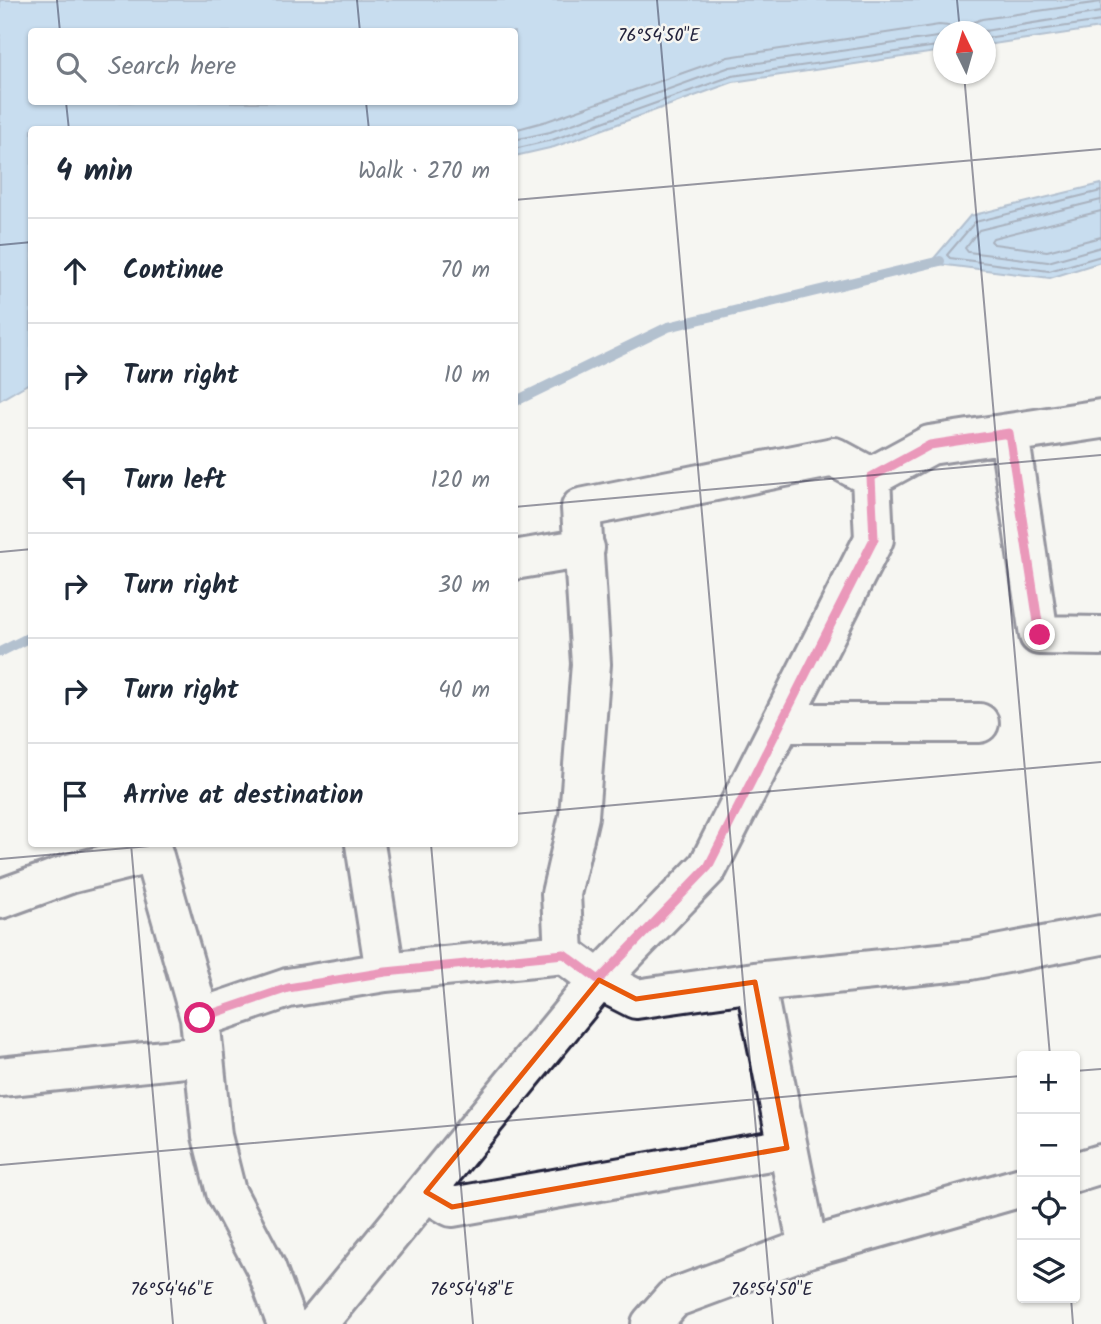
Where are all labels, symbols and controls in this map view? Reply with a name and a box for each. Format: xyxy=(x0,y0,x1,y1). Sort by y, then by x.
north arrow xyxy=(933,21,996,84)
text: 76°54'50"E xyxy=(618,22,700,51)
search box xyxy=(28,28,518,105)
text: Search here xyxy=(108,46,236,88)
icon: search xyxy=(52,48,90,86)
text: 4 min xyxy=(56,148,133,196)
text: Walk · 270 m xyxy=(358,154,490,190)
text: Continue xyxy=(123,250,224,292)
icon: ahead xyxy=(56,252,94,290)
text: 70 m xyxy=(440,253,490,289)
text: Turn right xyxy=(123,355,239,397)
icon: right xyxy=(56,357,94,395)
text: 10 m xyxy=(444,358,490,394)
text: Turn left xyxy=(123,460,226,502)
icon: left xyxy=(56,462,94,500)
text: 120 m xyxy=(430,463,490,499)
text: Turn right xyxy=(123,565,239,607)
icon: right xyxy=(56,567,94,605)
text: 30 m xyxy=(438,568,490,604)
route end xyxy=(1024,619,1055,650)
text: Turn right xyxy=(123,670,239,712)
icon: right xyxy=(56,672,94,710)
text: 40 m xyxy=(438,673,490,709)
text: Arrive at destination xyxy=(123,775,363,817)
icon: arrive xyxy=(56,777,94,815)
route start xyxy=(184,1002,215,1033)
map controls xyxy=(1017,1051,1080,1303)
button: + xyxy=(1017,1051,1080,1114)
button: − xyxy=(1017,1114,1080,1177)
button: locate xyxy=(1017,1177,1080,1240)
button: layers xyxy=(1017,1240,1080,1303)
text: 76°54'46"E xyxy=(130,1276,214,1305)
text: 76°54'48"E xyxy=(430,1276,514,1305)
text: 76°54'50"E xyxy=(731,1276,813,1305)

